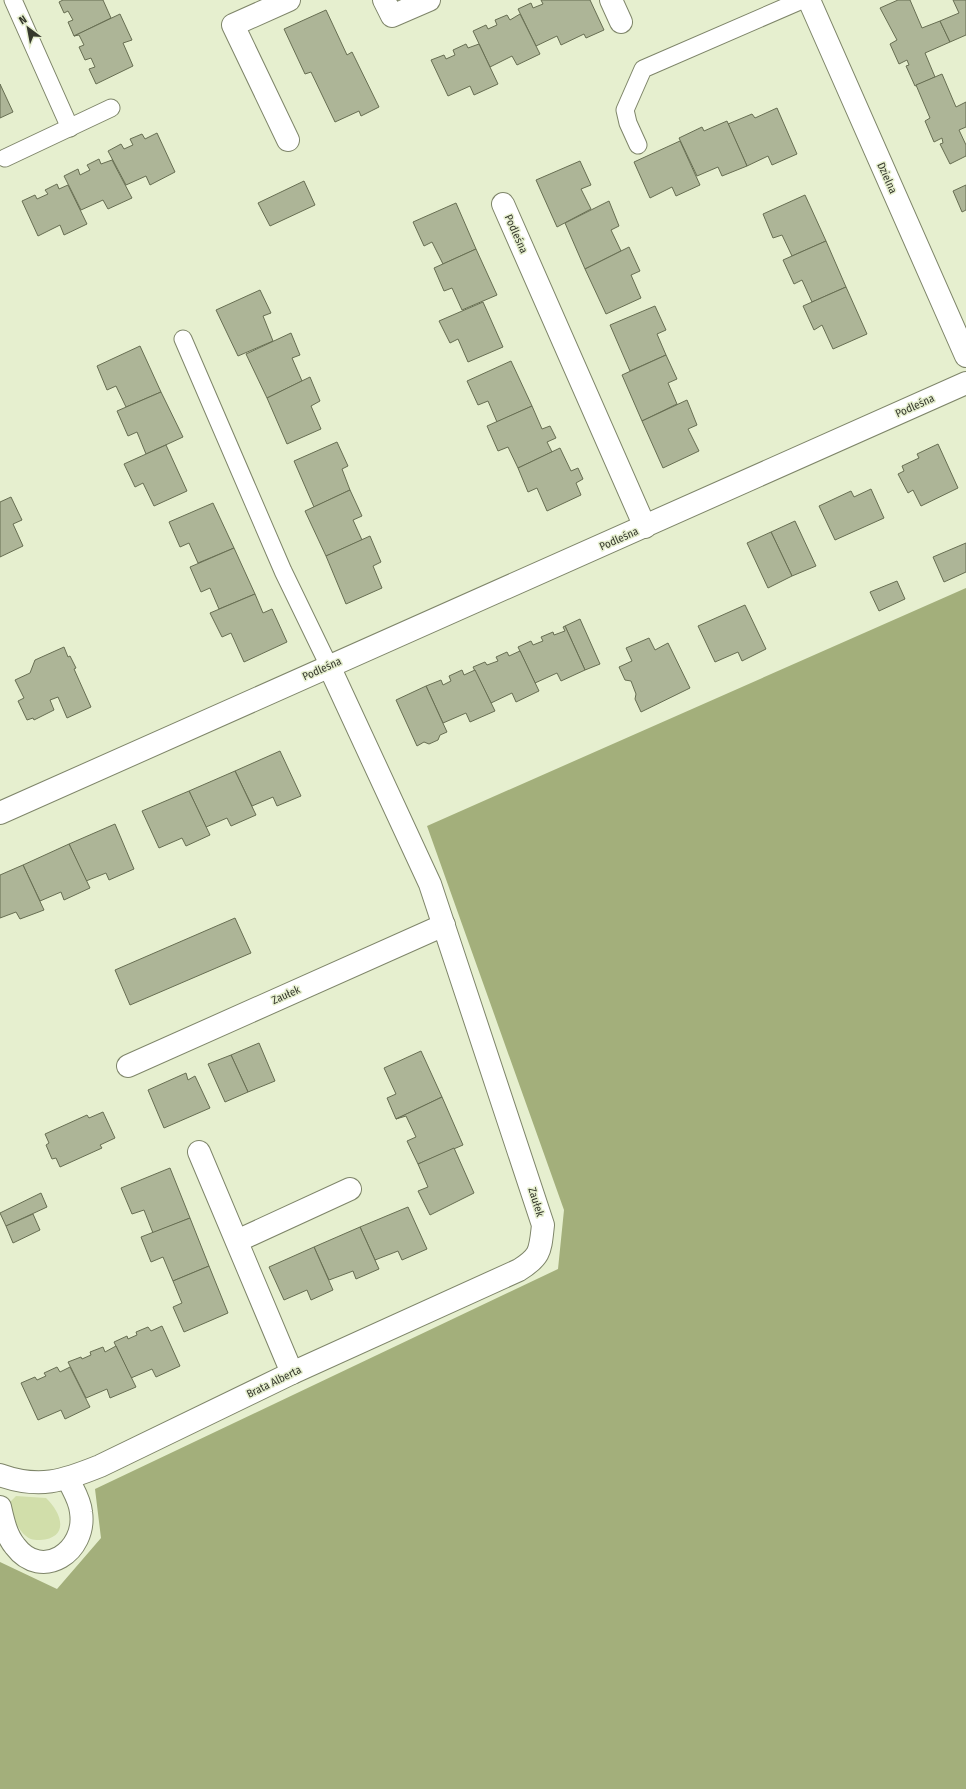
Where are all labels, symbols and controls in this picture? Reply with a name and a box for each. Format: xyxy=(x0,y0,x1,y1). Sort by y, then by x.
north arrow xyxy=(8,8,48,48)
text: N xyxy=(17,13,29,27)
street label: Dzielna xyxy=(874,160,900,196)
street label: Podleśna xyxy=(502,213,530,255)
street label: Podleśna xyxy=(894,392,936,420)
street label: Podleśna xyxy=(598,525,640,553)
street label: Podleśna xyxy=(301,655,343,683)
street label: Zaułek xyxy=(270,983,303,1007)
street label: Zaułek xyxy=(525,1186,547,1219)
street label: Brata Alberta xyxy=(245,1363,303,1401)

